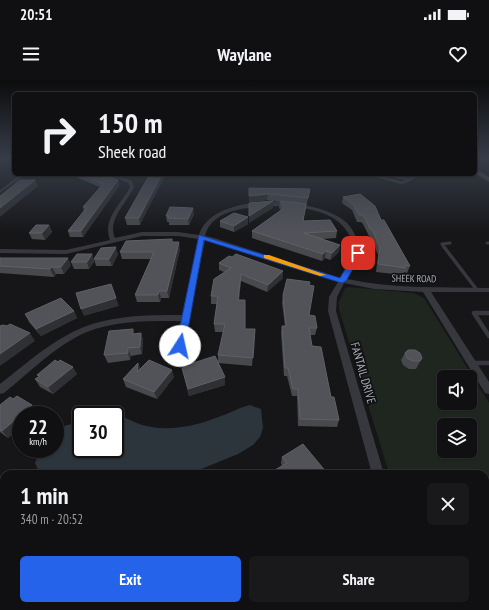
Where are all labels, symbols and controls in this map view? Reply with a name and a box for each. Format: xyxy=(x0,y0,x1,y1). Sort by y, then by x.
text: 20:51 xyxy=(20,5,52,24)
icon: menu xyxy=(20,43,42,65)
text: Waylane xyxy=(217,43,272,66)
icon: heart xyxy=(447,43,469,65)
text: 150 m xyxy=(98,104,162,141)
icon: right xyxy=(32,108,84,160)
text: Sheek road xyxy=(98,140,166,163)
pin xyxy=(341,236,375,270)
icon: arrive xyxy=(347,242,369,264)
street label: SHEEK ROAD xyxy=(391,272,437,285)
position arrow xyxy=(159,325,201,367)
street label: FANTAIL DRIVE xyxy=(348,341,379,405)
map controls xyxy=(437,370,477,458)
button: sound xyxy=(437,370,477,410)
speed limit sign: 30 xyxy=(72,406,124,458)
text: 22 xyxy=(28,414,48,440)
button: layers xyxy=(437,418,477,458)
text: km/h xyxy=(29,435,47,448)
text: 1 min xyxy=(20,480,68,511)
button: close xyxy=(427,483,469,525)
text: 340 m · 20:52 xyxy=(20,511,83,528)
button: Exit xyxy=(20,556,241,602)
button: Share xyxy=(249,556,469,602)

